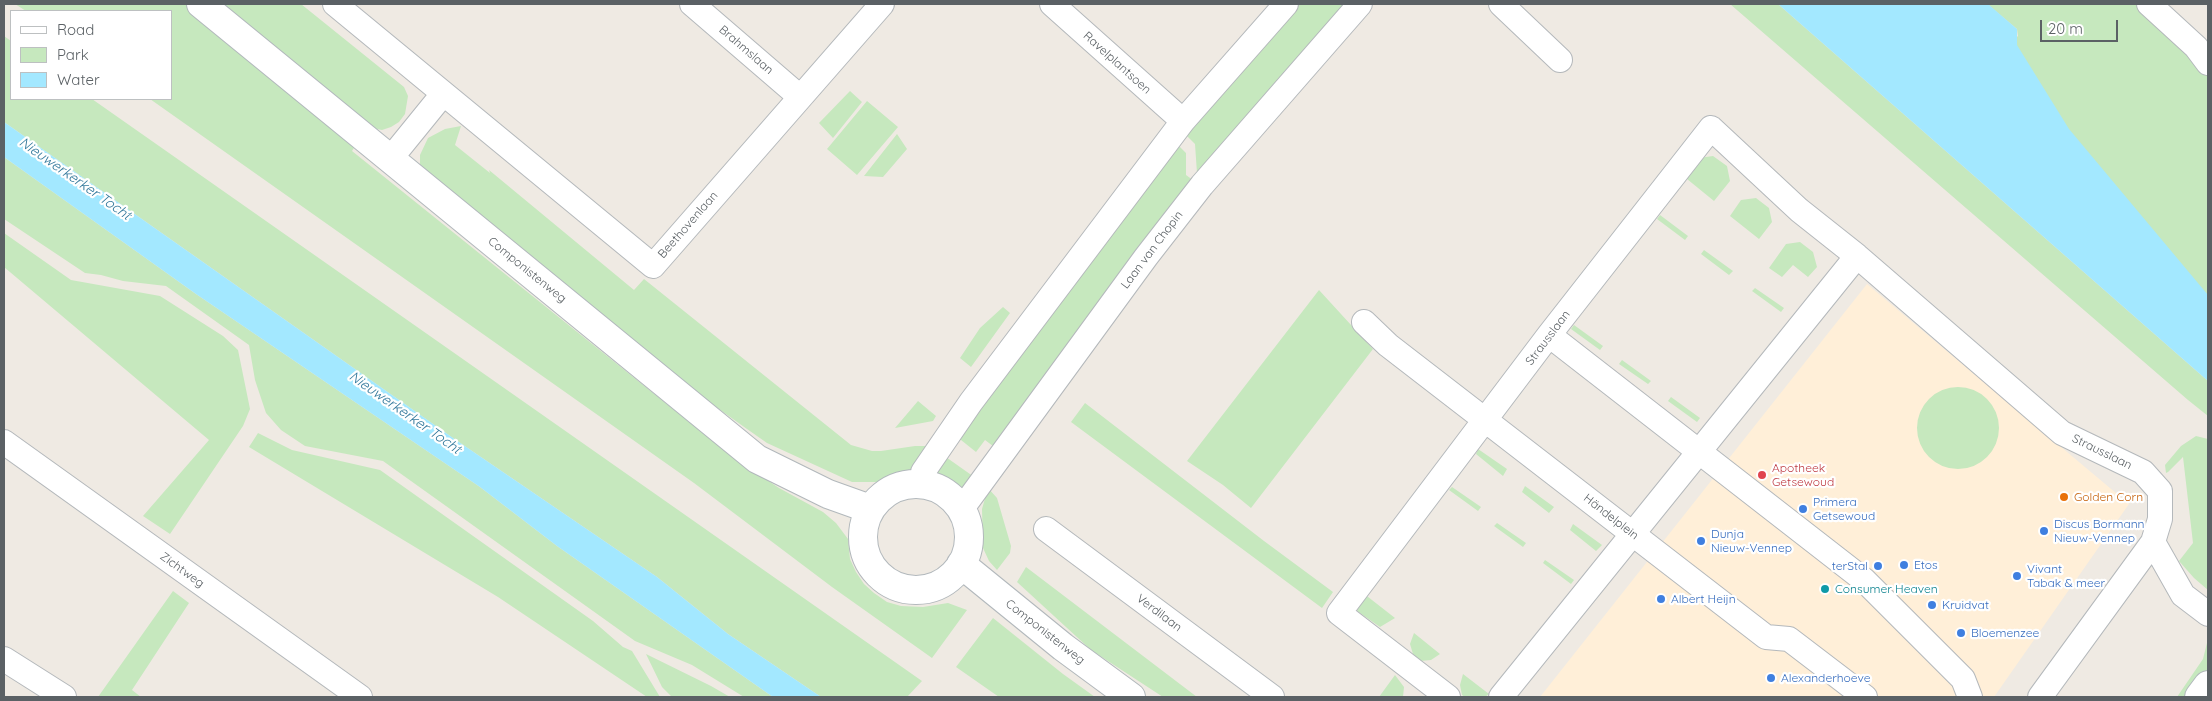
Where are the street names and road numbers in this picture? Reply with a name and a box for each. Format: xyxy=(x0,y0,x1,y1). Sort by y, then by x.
street label: Brahmslaan xyxy=(716,22,776,78)
street label: Ravelplantsoen xyxy=(1080,29,1154,97)
street label: Beethovenlaan xyxy=(655,189,721,261)
street label: Laan van Chopin xyxy=(1118,208,1186,292)
street label: Componistenweg xyxy=(485,234,569,306)
street label: Strausslaan xyxy=(1523,308,1573,368)
street label: Strausslaan xyxy=(2070,431,2134,473)
street label: Händelplein xyxy=(1581,491,1641,543)
street label: Zichtweg xyxy=(157,549,207,591)
street label: Verdilaan xyxy=(1133,591,1185,635)
street label: Componistenweg xyxy=(1002,597,1088,667)

